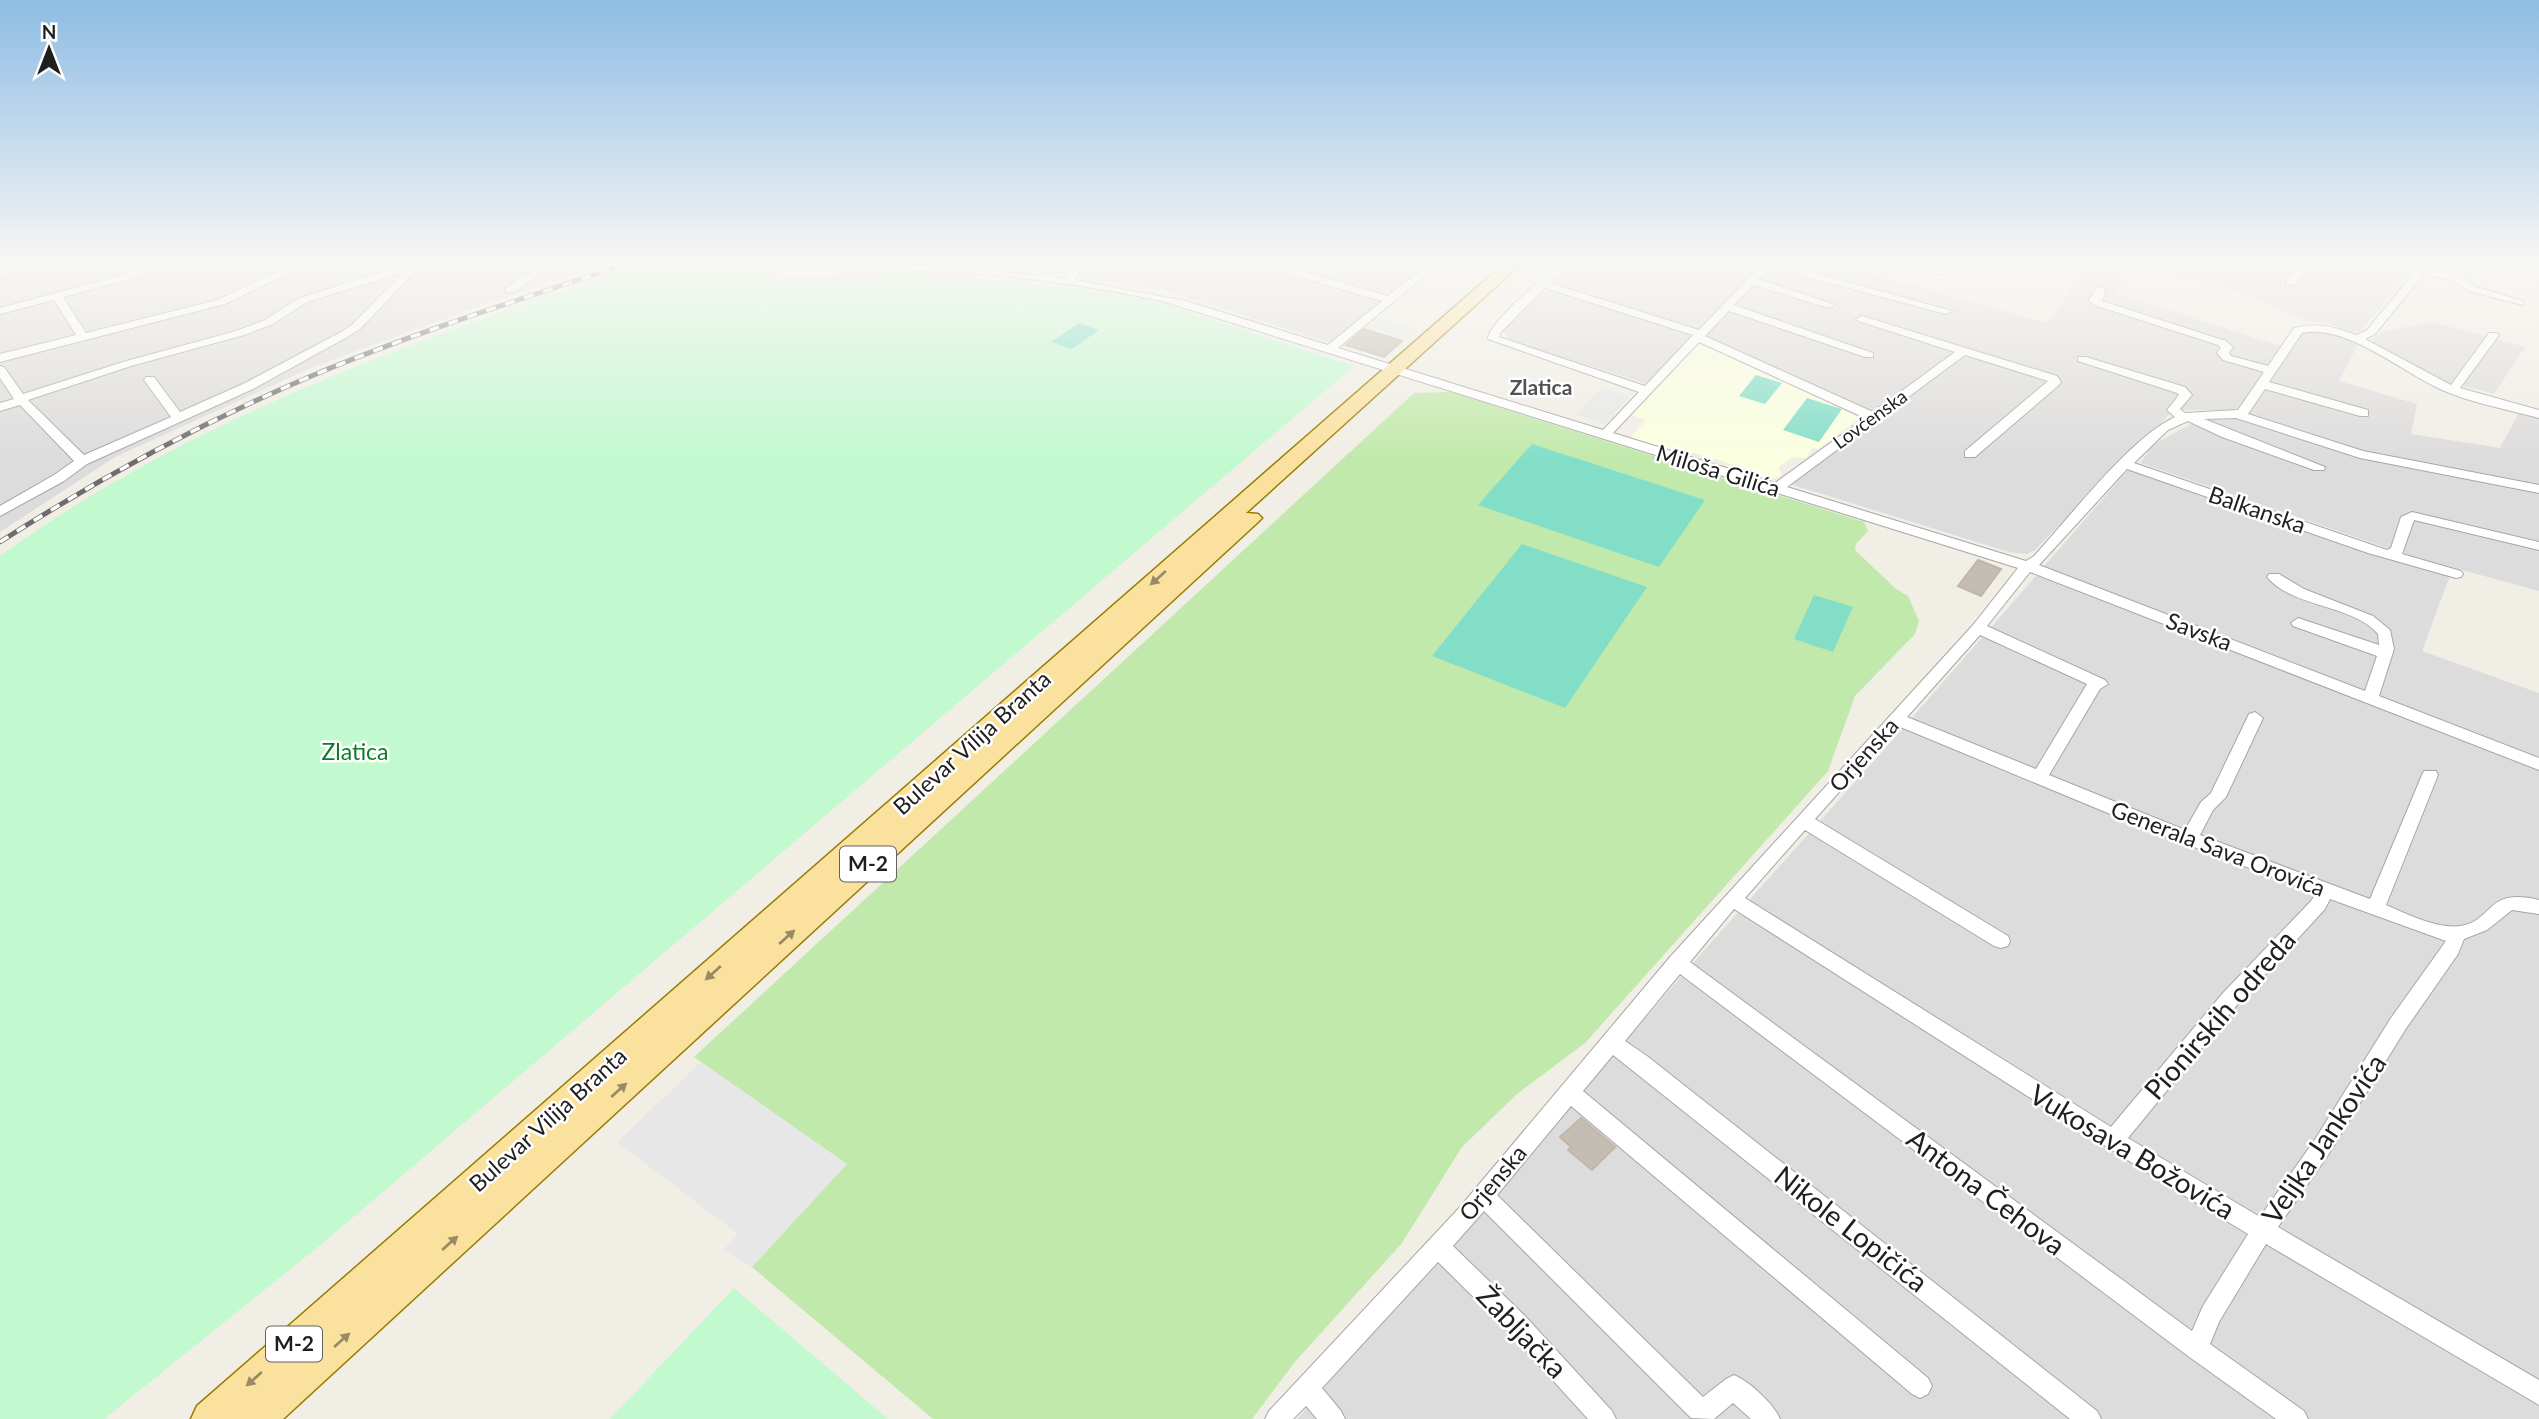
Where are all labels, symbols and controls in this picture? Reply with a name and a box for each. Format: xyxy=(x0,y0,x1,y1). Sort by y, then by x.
north arrow xyxy=(14,14,84,84)
text: N xyxy=(42,20,56,43)
district label: Zlatica xyxy=(1510,374,1572,399)
street label: Lovćenska xyxy=(1828,384,1911,453)
street label: Miloša Gilića xyxy=(1653,438,1784,502)
street label: Balkanska xyxy=(2205,479,2309,539)
one-way arrow xyxy=(1149,570,1167,586)
street label: Savska xyxy=(2162,606,2236,656)
street label: Bulevar Vilija Branta xyxy=(887,664,1056,820)
street label: Orjenska xyxy=(1823,711,1904,797)
park label: Zlatica xyxy=(321,737,389,765)
street label: Generala Sava Orovića xyxy=(2107,794,2329,902)
road number: M-2 xyxy=(840,846,896,882)
street label: Pionirskih odreda xyxy=(2136,923,2302,1106)
one-way arrow xyxy=(778,929,796,945)
one-way arrow xyxy=(704,965,722,981)
street label: Bulevar Vilija Branta xyxy=(463,1041,632,1197)
street label: Veljka Jankovića xyxy=(2254,1047,2393,1230)
street label: Vukosava Božovića xyxy=(2024,1077,2241,1226)
one-way arrow xyxy=(610,1082,628,1098)
street label: Antona Čehova xyxy=(1901,1121,2072,1262)
street label: Orjenska xyxy=(1453,1139,1532,1226)
street label: Nikole Lopičića xyxy=(1768,1158,1935,1298)
one-way arrow xyxy=(441,1235,458,1251)
street label: Žabljačka xyxy=(1471,1278,1575,1385)
road number: M-2 xyxy=(266,1326,322,1362)
one-way arrow xyxy=(333,1333,350,1349)
one-way arrow xyxy=(246,1371,263,1387)

